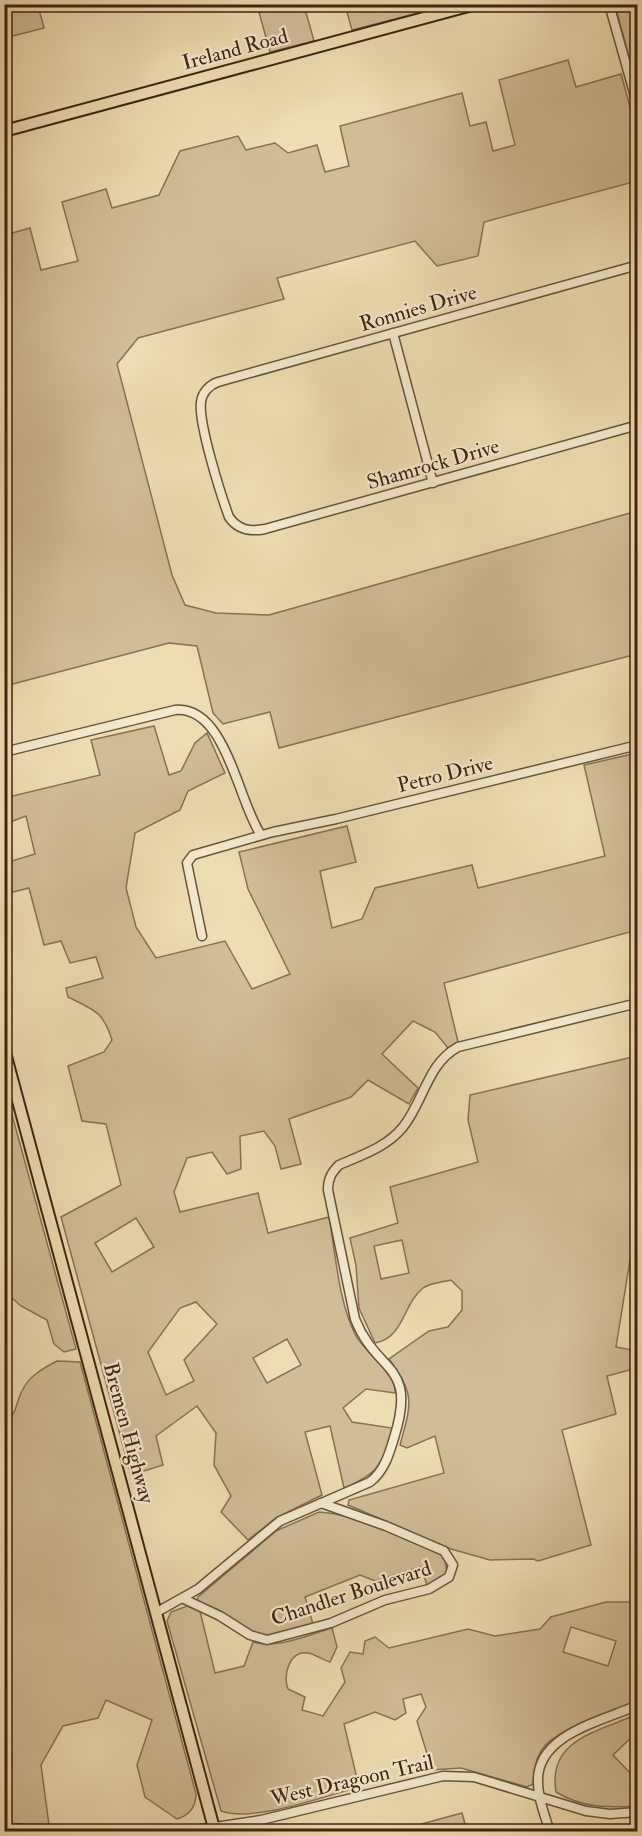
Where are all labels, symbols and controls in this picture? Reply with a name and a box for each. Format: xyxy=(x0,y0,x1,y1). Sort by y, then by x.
street label: Ireland Road xyxy=(179,22,292,77)
street label: Ronnies Drive xyxy=(356,279,480,338)
street label: Shamrock Drive xyxy=(364,433,503,496)
street label: Petro Drive xyxy=(394,750,496,799)
street label: Bremen Highway xyxy=(97,1360,161,1507)
street label: Chandler Boulevard xyxy=(268,1555,435,1632)
street label: West Dragoon Trail xyxy=(267,1748,437,1813)

